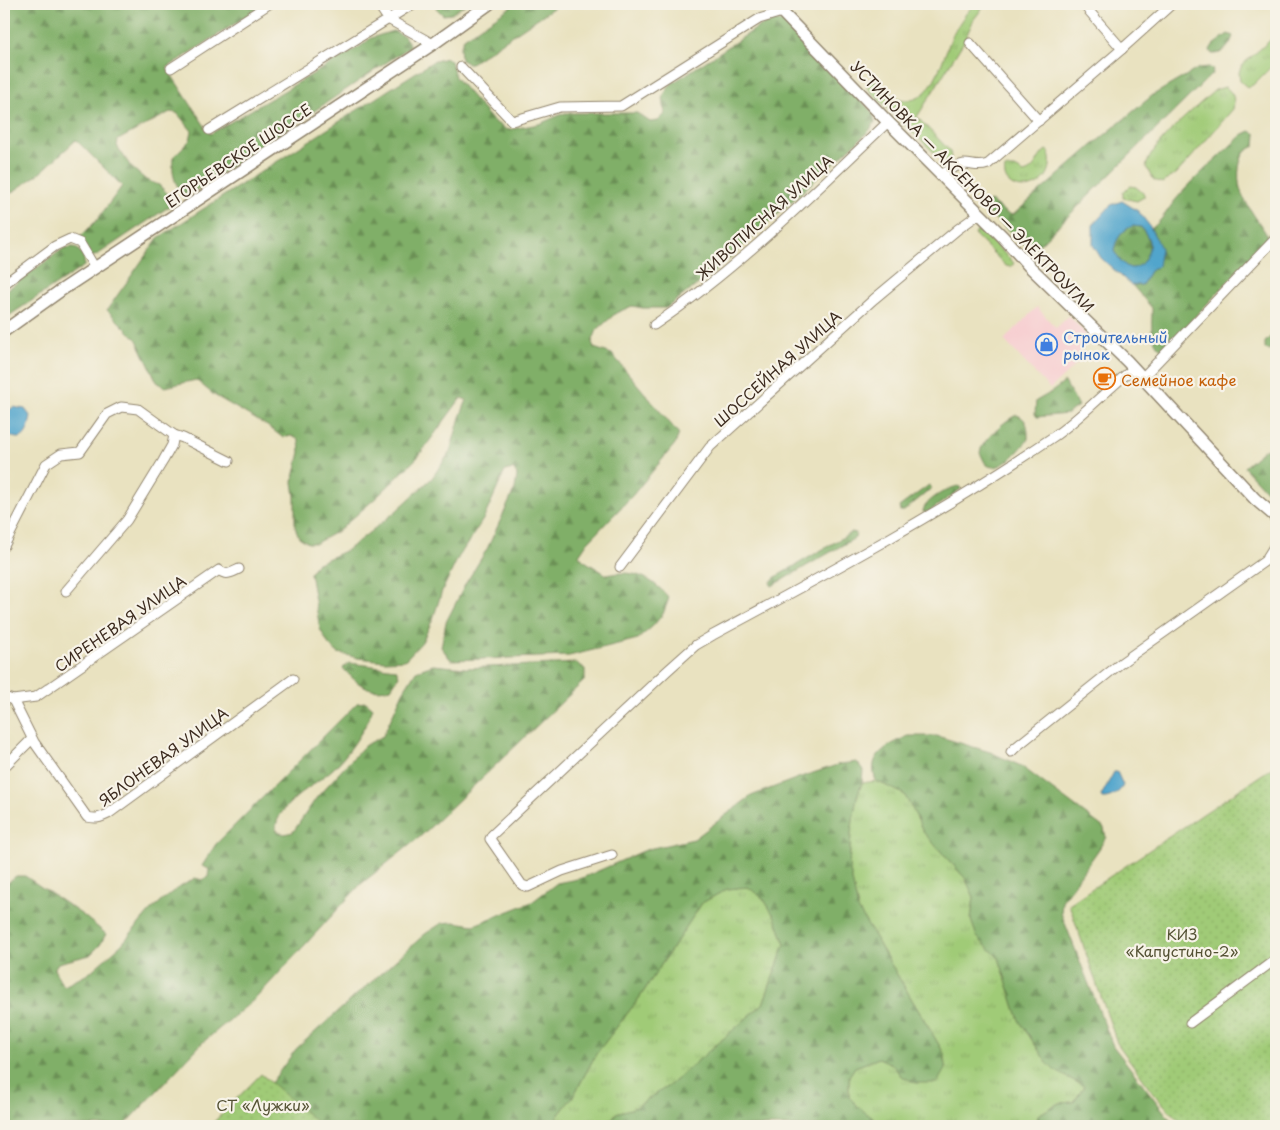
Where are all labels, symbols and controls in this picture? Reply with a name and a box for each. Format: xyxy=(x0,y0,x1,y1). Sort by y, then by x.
street label: УСТИНОВКА — АКСЕНОВО — ЭЛЕКТРОУГЛИ xyxy=(846,55,1100,317)
street label: ЕГОРЬЕВСКОЕ ШОССЕ xyxy=(160,97,316,213)
street label: ЖИВОПИСНАЯ УЛИЦА xyxy=(690,149,838,285)
street label: ШОССЕЙНАЯ УЛИЦА xyxy=(708,304,846,432)
place label: Строительный рынок xyxy=(1063,325,1168,365)
shop icon: Строительный рынок xyxy=(1035,333,1059,357)
cafe icon: Семейное кафе xyxy=(1093,367,1117,391)
place label: Семейное кафе xyxy=(1121,368,1236,391)
street label: СИРЕНЕВАЯ УЛИЦА xyxy=(50,569,190,677)
street label: ЯБЛОНЕВАЯ УЛИЦА xyxy=(93,701,233,811)
park label: КИЗ «Капустино-2» xyxy=(1126,922,1239,962)
park label: СТ «Лужки» xyxy=(216,1093,310,1116)

